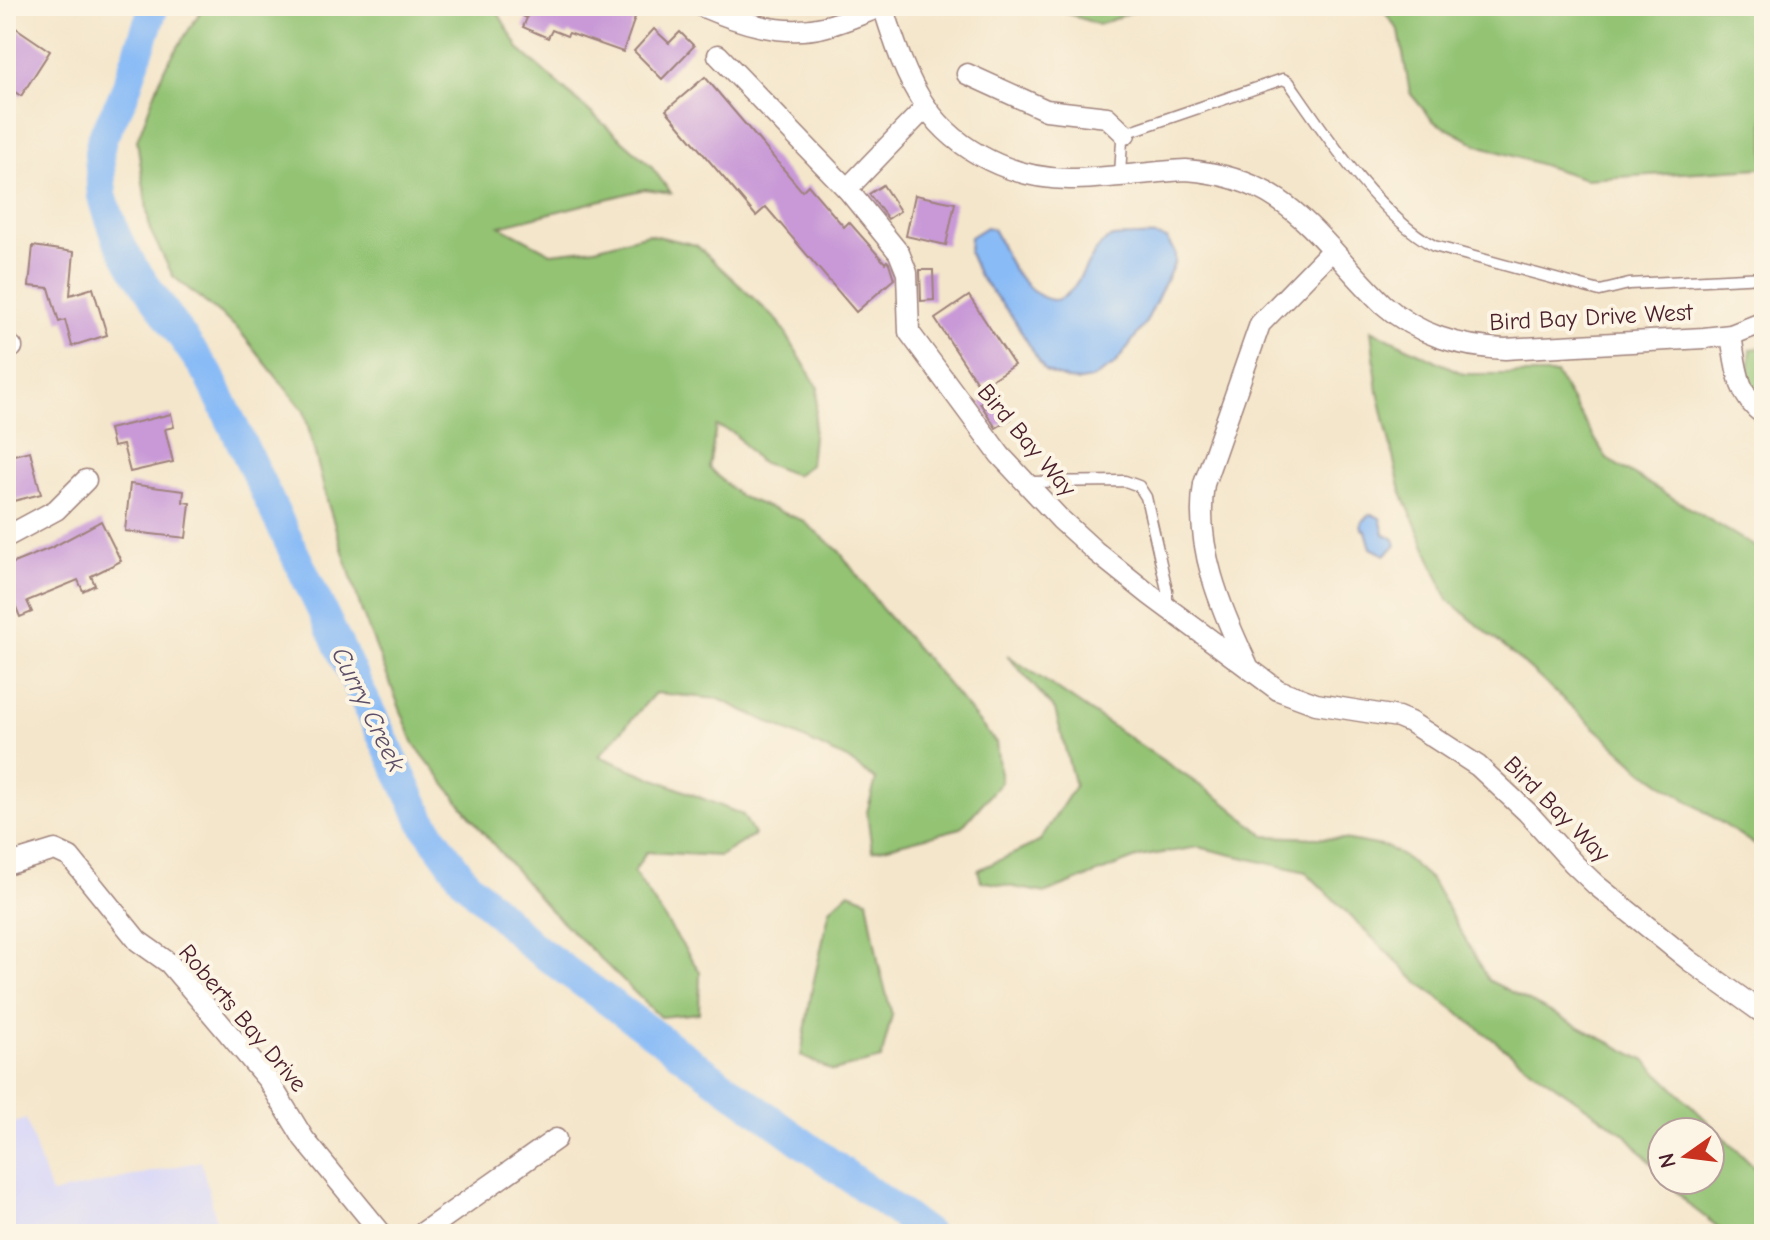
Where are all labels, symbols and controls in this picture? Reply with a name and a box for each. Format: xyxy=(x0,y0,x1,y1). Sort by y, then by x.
street label: Bird Bay Drive West xyxy=(1489,298,1695,336)
street label: Bird Bay Way xyxy=(972,378,1082,502)
water label: Curry Creek xyxy=(325,642,411,777)
street label: Bird Bay Way xyxy=(1498,750,1616,868)
street label: Roberts Bay Drive xyxy=(173,939,313,1097)
north arrow xyxy=(1646,1116,1726,1196)
text: N xyxy=(1653,1150,1682,1171)

